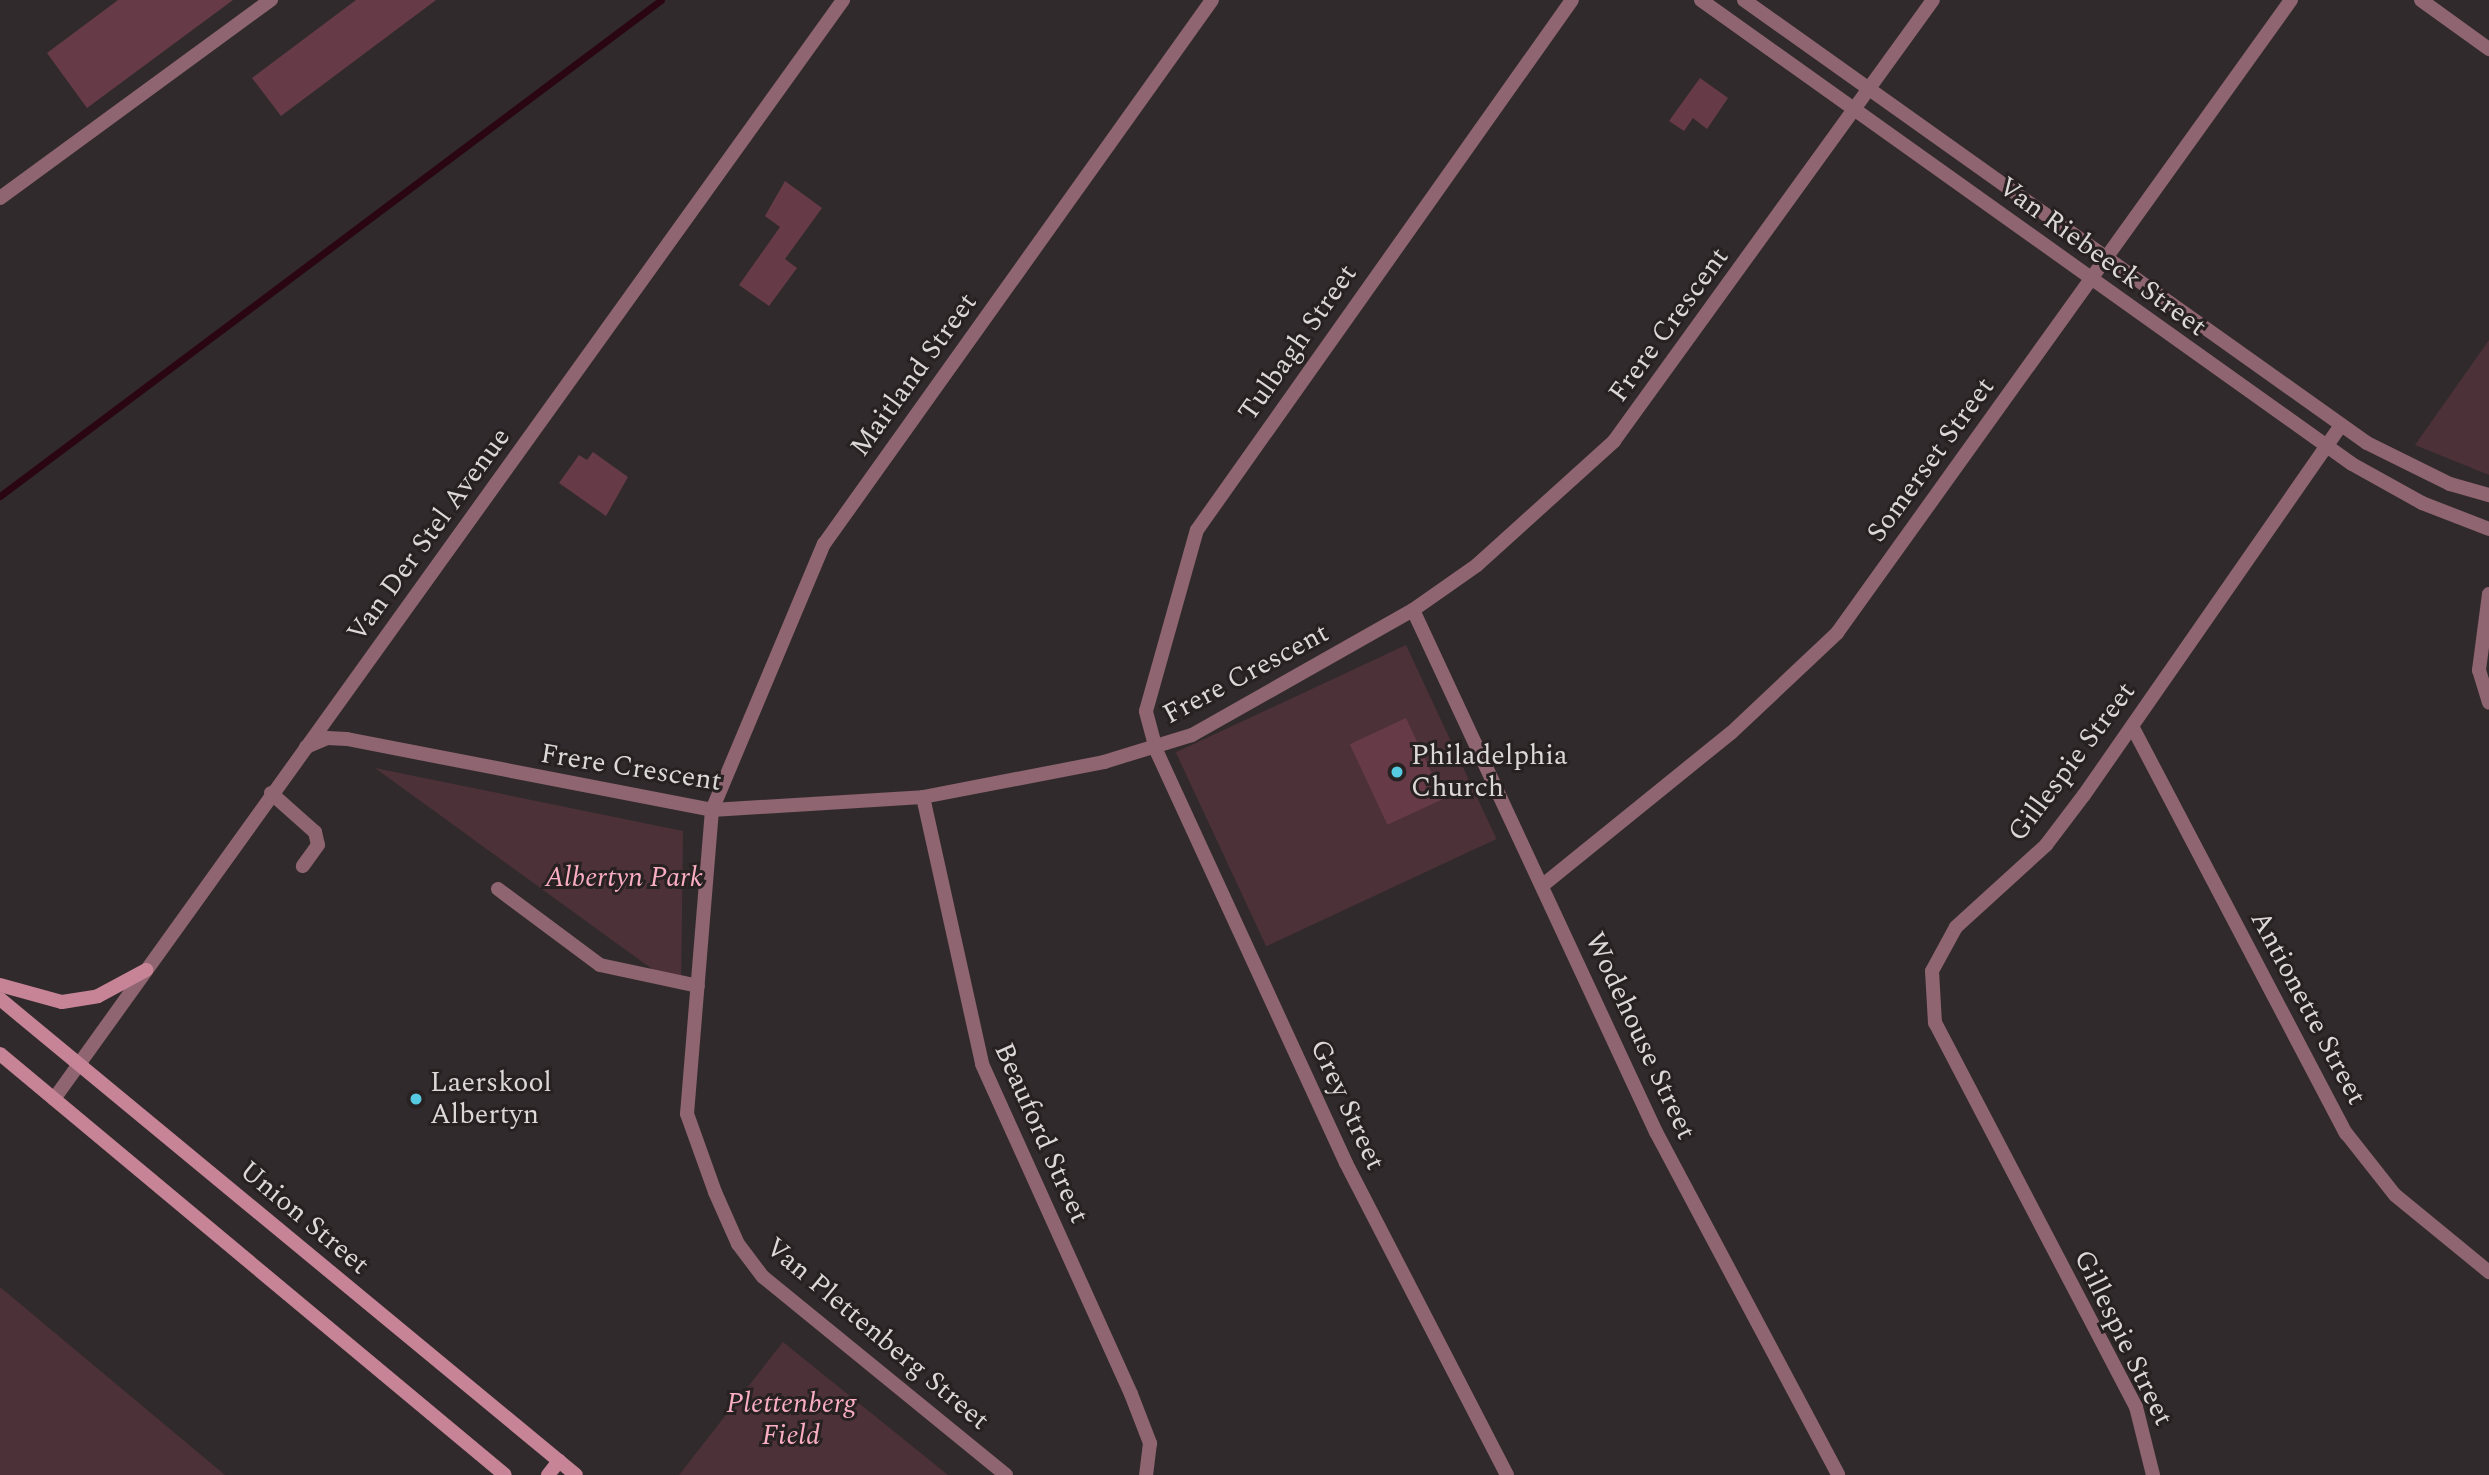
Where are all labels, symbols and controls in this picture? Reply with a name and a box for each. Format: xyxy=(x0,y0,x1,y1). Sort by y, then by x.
street label: Van Riebeeck Street xyxy=(1991,170,2213,344)
street label: Frere Crescent xyxy=(1602,241,1736,409)
street label: Tulbagh Street xyxy=(1232,258,1364,428)
street label: Maitland Street xyxy=(844,287,984,463)
street label: Somerset Street xyxy=(1860,371,2002,549)
street label: Van Der Stel Avenue xyxy=(340,422,518,648)
street label: Frere Crescent xyxy=(1157,616,1335,732)
street label: Gillespie Street xyxy=(2001,676,2143,848)
street label: Frere Crescent xyxy=(538,737,724,799)
place label: Philadelphia Church xyxy=(1411,739,1568,805)
marker: Philadelphia Church xyxy=(1389,764,1405,780)
park label: Albertyn Park xyxy=(545,861,703,895)
street label: Antionette Street xyxy=(2243,905,2373,1111)
street label: Wodehouse Street xyxy=(1577,927,1703,1145)
street label: Grey Street xyxy=(1302,1034,1392,1176)
street label: Beauford Street xyxy=(986,1038,1096,1228)
place label: Laerskool Albertyn xyxy=(430,1066,552,1132)
marker: Laerskool Albertyn xyxy=(408,1091,424,1107)
street label: Union Street xyxy=(232,1154,376,1282)
street label: Van Plettenberg Street xyxy=(758,1231,996,1437)
street label: Gillespie Street xyxy=(2066,1245,2180,1431)
park label: Plettenberg Field xyxy=(726,1387,856,1453)

